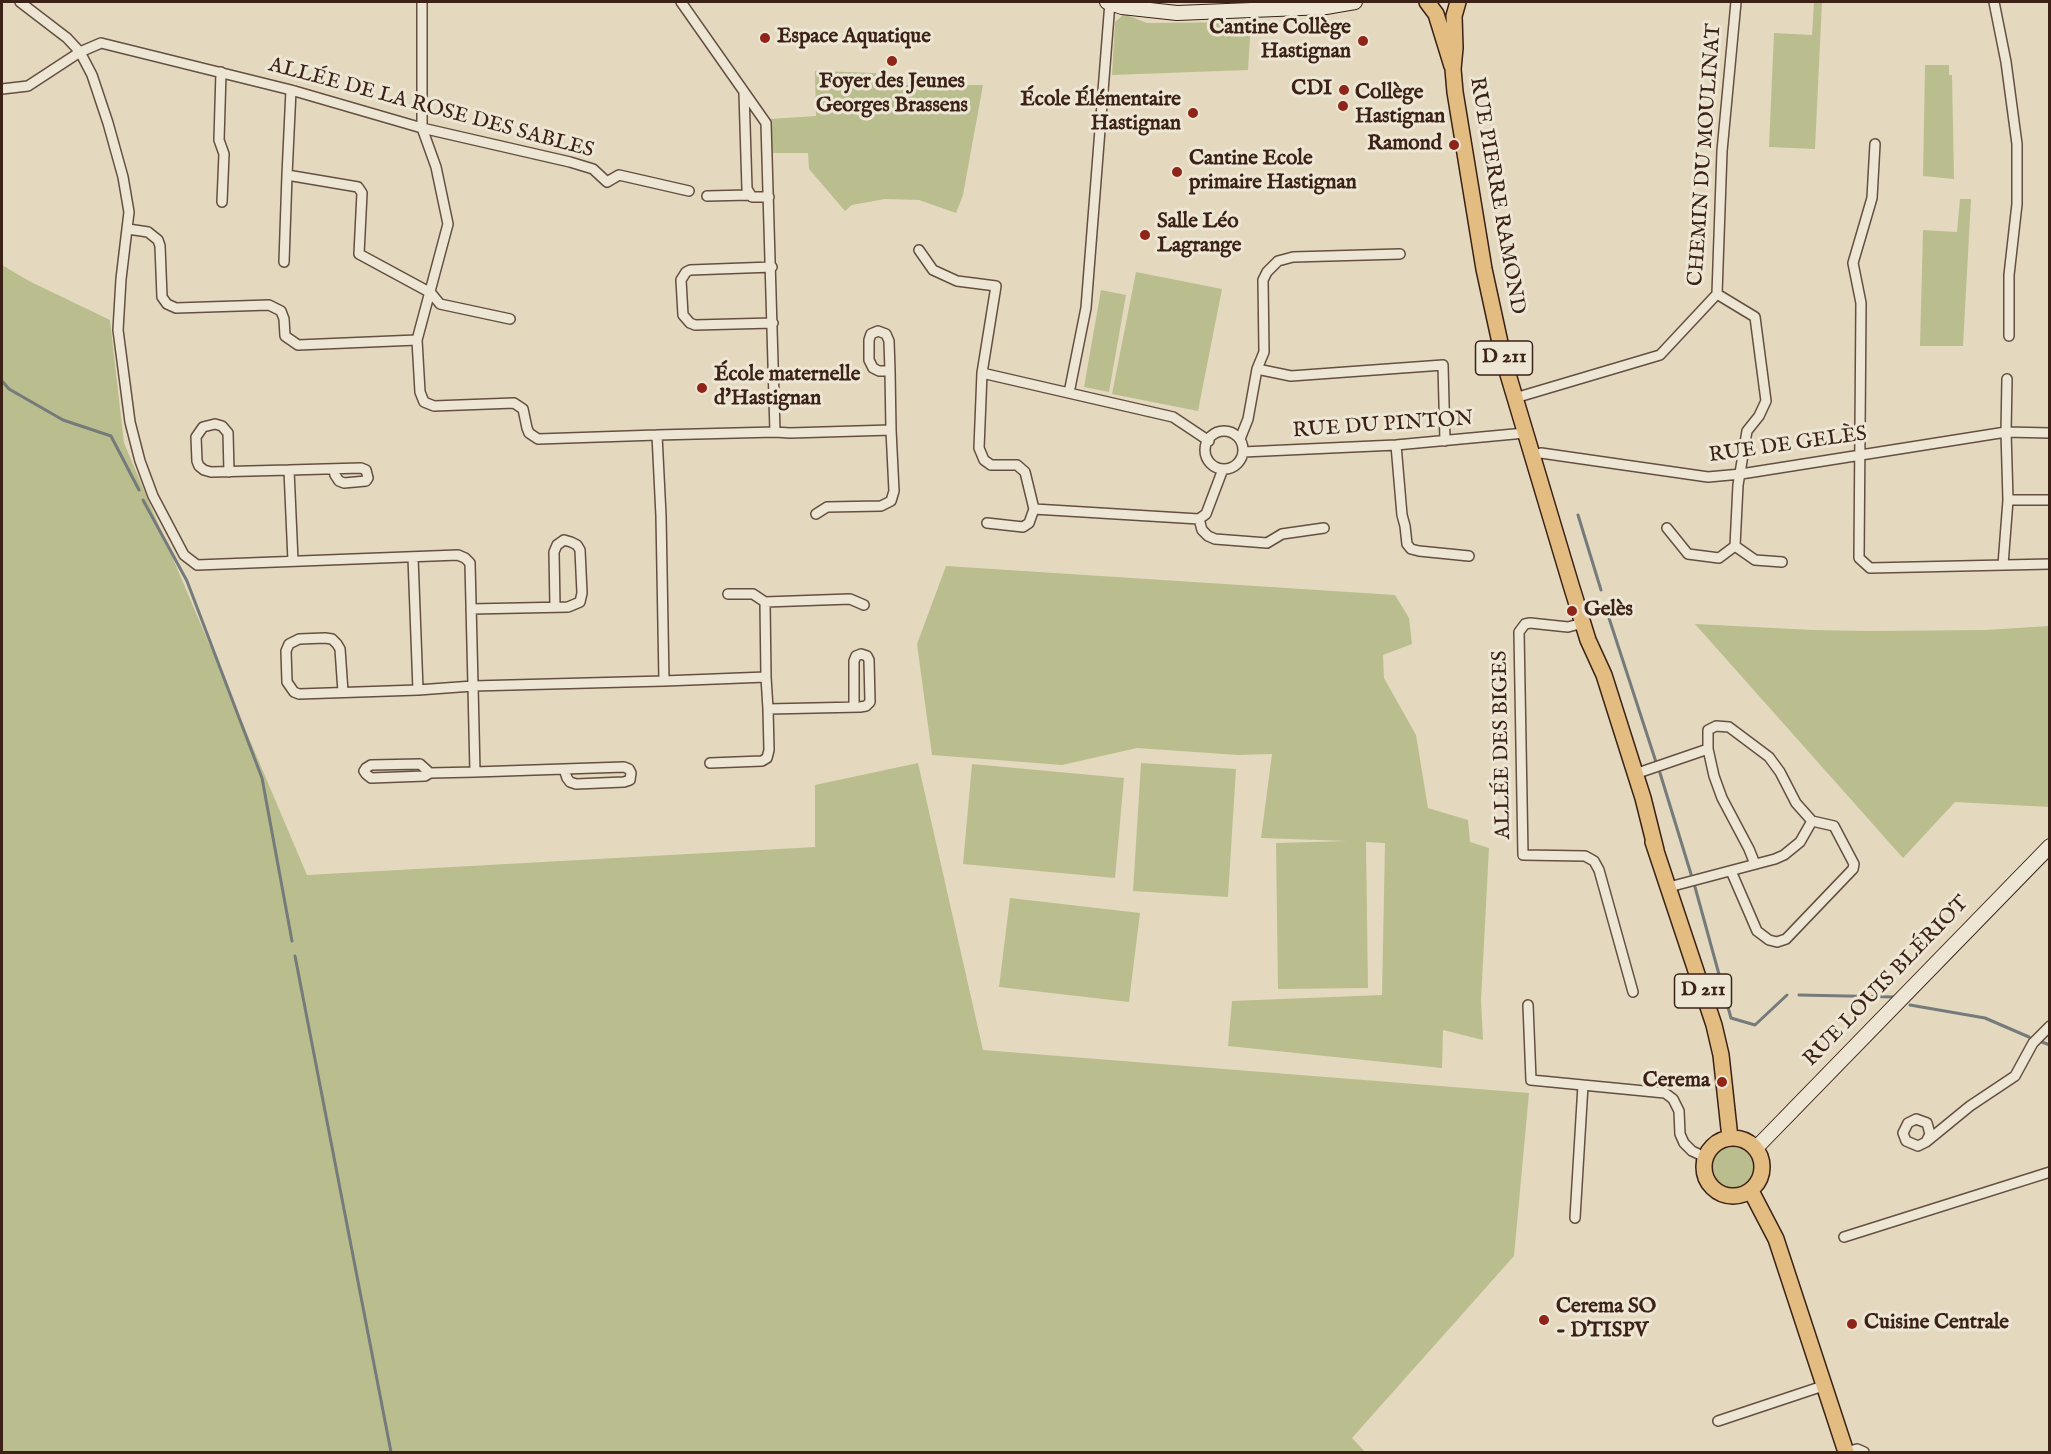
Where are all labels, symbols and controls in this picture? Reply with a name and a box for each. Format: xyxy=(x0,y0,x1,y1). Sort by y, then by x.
place label: Cantine Collège Hastignan xyxy=(1209,16,1351,66)
street label: CHEMIN DU MOULINAT xyxy=(1684,23,1728,287)
place label: Espace Aquatique xyxy=(777,25,931,51)
marker: Espace Aquatique xyxy=(758,31,772,45)
marker: Cantine Collège Hastignan xyxy=(1356,34,1370,48)
street label: ALLÉE DE LA ROSE DES SABLES xyxy=(266,53,596,165)
marker: Foyer des Jeunes Georges Brassens xyxy=(885,54,899,68)
place label: Foyer des Jeunes Georges Brassens xyxy=(816,70,968,120)
street label: RUE PIERRE RAMOND xyxy=(1463,75,1529,317)
place label: CDI xyxy=(1291,77,1332,103)
place label: Collège Hastignan xyxy=(1355,81,1445,131)
marker: CDI xyxy=(1337,83,1351,97)
place label: École Élémentaire Hastignan xyxy=(1020,88,1181,138)
marker: Collège Hastignan xyxy=(1336,99,1350,113)
marker: École Élémentaire Hastignan xyxy=(1186,106,1200,120)
place label: Ramond xyxy=(1367,132,1442,158)
marker: Ramond xyxy=(1447,138,1461,152)
place label: Cantine Ecole primaire Hastignan xyxy=(1189,147,1357,197)
marker: Cantine Ecole primaire Hastignan xyxy=(1170,165,1184,179)
place label: Salle Léo Lagrange xyxy=(1157,210,1241,260)
marker: Salle Léo Lagrange xyxy=(1138,228,1152,242)
road number: D 211 xyxy=(1476,341,1532,375)
place label: École maternelle d'Hastignan xyxy=(714,363,860,413)
marker: École maternelle d'Hastignan xyxy=(695,381,709,395)
street label: RUE DU PINTON xyxy=(1292,407,1474,445)
street label: RUE DE GELÈS xyxy=(1707,422,1869,470)
place label: Gelès xyxy=(1584,598,1633,624)
marker: Gelès xyxy=(1565,604,1579,618)
street label: ALLÉE DES BIGES xyxy=(1489,650,1517,840)
street label: RUE LOUIS BLÉRIOT xyxy=(1799,892,1975,1072)
road number: D 211 xyxy=(1674,974,1732,1008)
place label: Cerema xyxy=(1643,1069,1710,1095)
marker: Cerema xyxy=(1715,1075,1729,1089)
place label: Cerema SO - DTISPV xyxy=(1556,1295,1656,1345)
place label: Cuisine Centrale xyxy=(1864,1311,2009,1337)
marker: Cerema SO - DTISPV xyxy=(1537,1313,1551,1327)
marker: Cuisine Centrale xyxy=(1845,1317,1859,1331)

